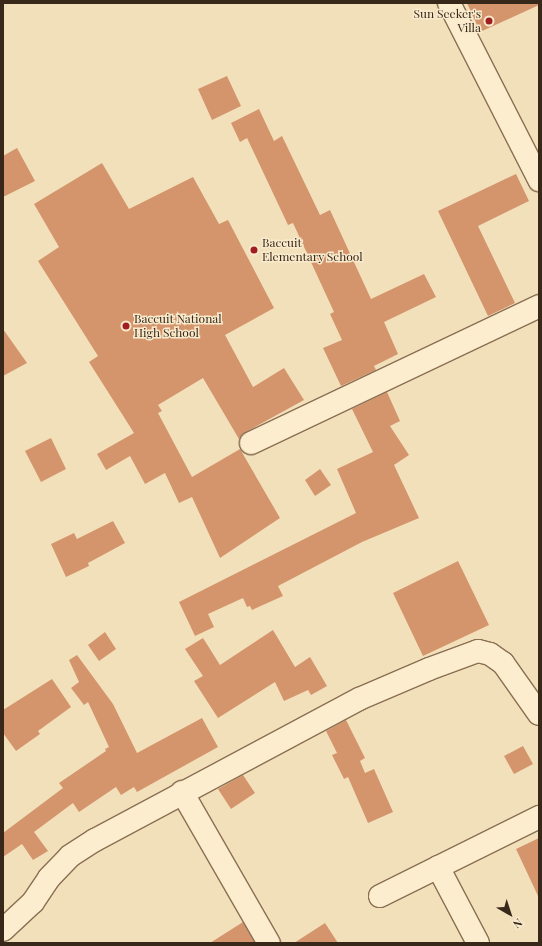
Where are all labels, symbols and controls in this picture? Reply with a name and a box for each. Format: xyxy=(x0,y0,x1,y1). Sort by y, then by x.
place label: Sun Seeker's Villa xyxy=(413,7,481,35)
marker: Sun Seeker's Villa xyxy=(484,16,494,26)
place label: Baccuit Elementary School xyxy=(262,236,363,264)
marker: Baccuit Elementary School xyxy=(249,245,259,255)
place label: Baccuit National High School xyxy=(134,312,222,340)
marker: Baccuit National High School xyxy=(121,321,131,331)
north arrow xyxy=(490,894,530,934)
text: N xyxy=(510,915,526,932)

